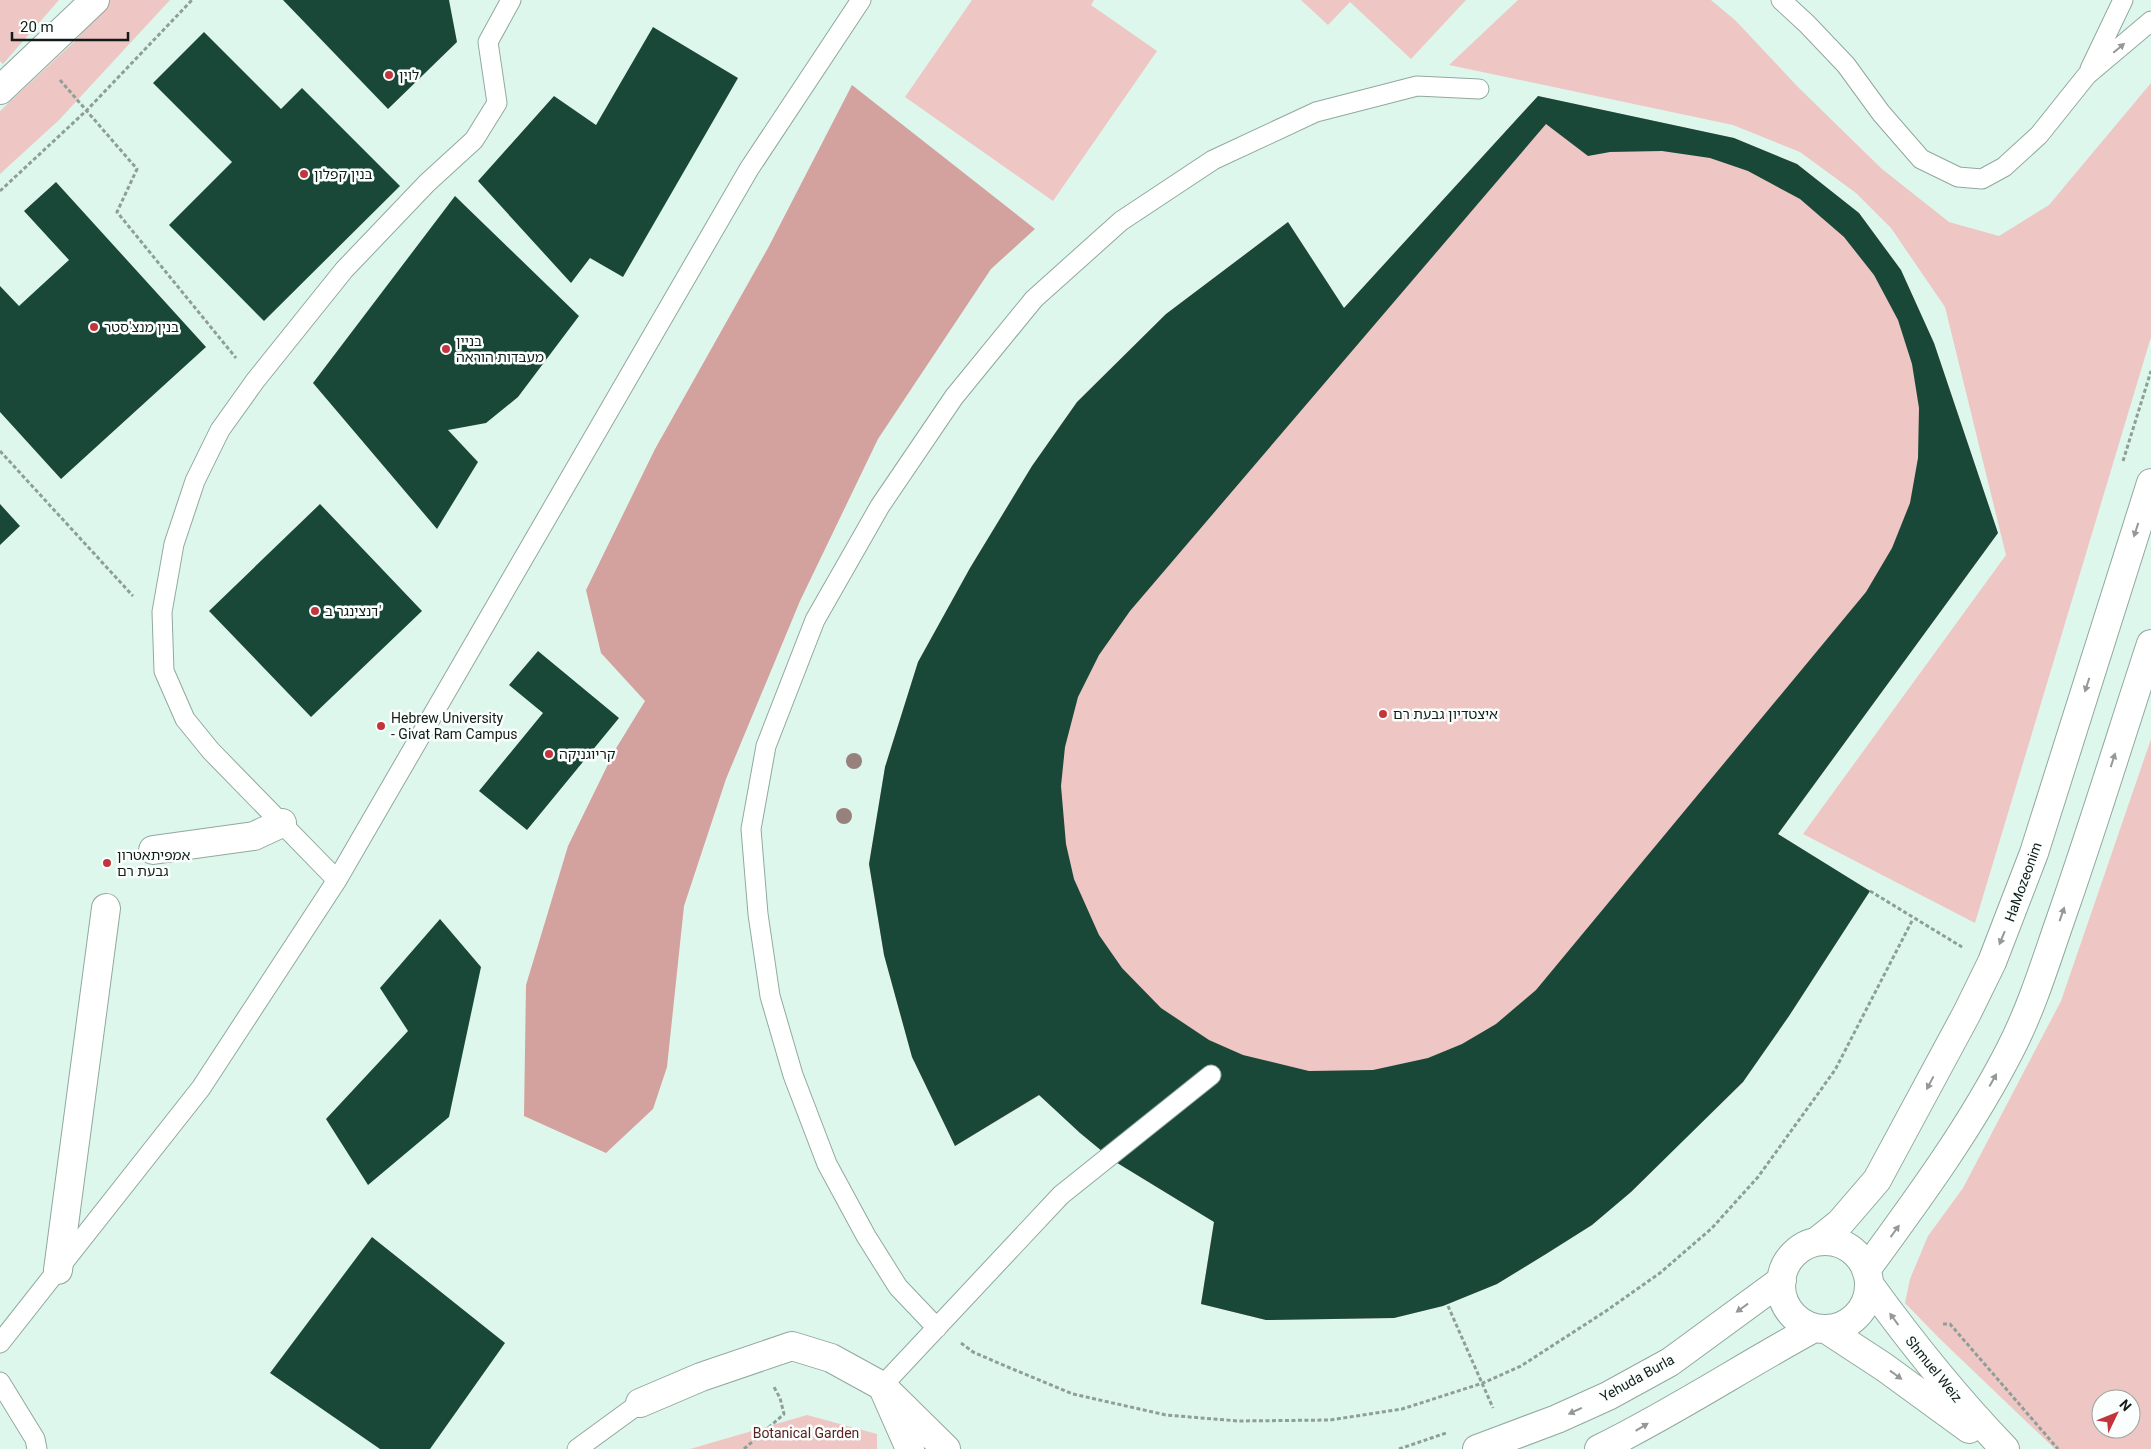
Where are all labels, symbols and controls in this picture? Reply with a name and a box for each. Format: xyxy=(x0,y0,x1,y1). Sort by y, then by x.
scale bar xyxy=(12,10,129,42)
text: 20 m xyxy=(20,18,54,36)
one-way arrow xyxy=(2113,43,2125,54)
place label: לוין xyxy=(399,67,419,83)
marker: לוין xyxy=(383,69,395,81)
place label: בנין קפלון xyxy=(314,166,373,182)
marker: בנין קפלון xyxy=(298,168,310,180)
place label: בנין מנצ'סטר xyxy=(104,319,179,335)
marker: בנין מנצ'סטר xyxy=(88,321,100,333)
place label: בניין מעבדות הוראה xyxy=(456,333,544,365)
marker: בניין מעבדות הוראה xyxy=(440,343,452,355)
one-way arrow xyxy=(2132,522,2140,537)
place label: דנצינגר ב' xyxy=(325,603,381,619)
marker: דנצינגר ב' xyxy=(309,605,321,617)
one-way arrow xyxy=(2083,677,2091,692)
place label: איצטדיון גבעת רם xyxy=(1393,706,1498,722)
marker: איצטדיון גבעת רם xyxy=(1377,708,1389,720)
place label: Hebrew University - Givat Ram Campus xyxy=(391,710,517,742)
marker: Hebrew University - Givat Ram Campus xyxy=(375,720,387,732)
place label: קריוגניקה xyxy=(559,746,616,762)
marker: קריוגניקה xyxy=(543,748,555,760)
one-way arrow xyxy=(2110,753,2118,768)
street label: HaMozeonim xyxy=(2001,840,2045,924)
place label: אמפיתאטרון גבעת רם xyxy=(117,847,190,879)
marker: אמפיתאטרון גבעת רם xyxy=(101,857,113,869)
one-way arrow xyxy=(2059,907,2066,922)
one-way arrow xyxy=(1998,931,2006,946)
one-way arrow xyxy=(1989,1073,1997,1088)
one-way arrow xyxy=(1925,1077,1934,1090)
one-way arrow xyxy=(1890,1224,1900,1238)
one-way arrow xyxy=(1736,1303,1749,1313)
one-way arrow xyxy=(1889,1312,1899,1325)
street label: Shmuel Weiz xyxy=(1903,1333,1966,1405)
street label: Yehuda Burla xyxy=(1597,1351,1677,1405)
one-way arrow xyxy=(1889,1370,1902,1381)
north arrow xyxy=(2091,1389,2141,1439)
text: N xyxy=(2116,1396,2135,1414)
one-way arrow xyxy=(1567,1407,1582,1415)
one-way arrow xyxy=(1636,1422,1649,1431)
park label: Botanical Garden xyxy=(753,1425,859,1441)

